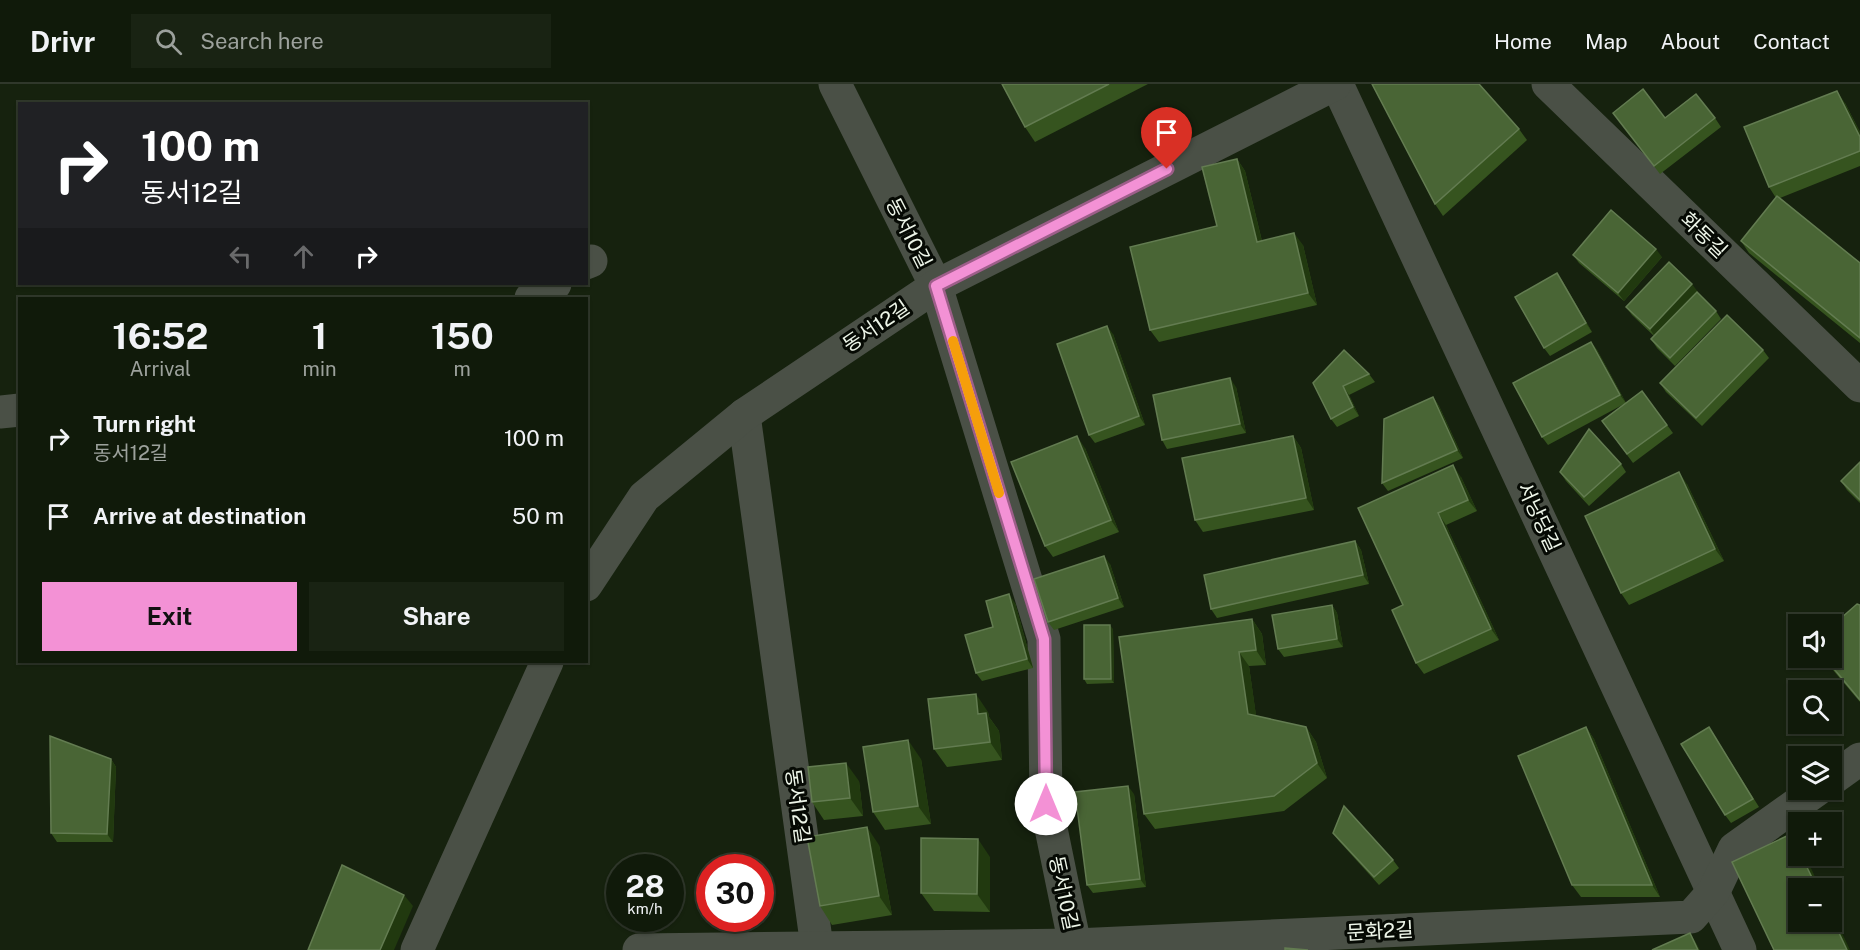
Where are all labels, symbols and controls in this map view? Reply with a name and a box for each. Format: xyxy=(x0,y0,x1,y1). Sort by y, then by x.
search box xyxy=(131,14,551,68)
text: Drivr xyxy=(30,25,95,58)
icon: search xyxy=(152,25,185,58)
text: Search here xyxy=(200,28,324,54)
text: Home xyxy=(1494,29,1552,54)
text: Map xyxy=(1585,29,1628,54)
text: About xyxy=(1661,29,1720,54)
text: Contact xyxy=(1753,29,1830,54)
pin xyxy=(1141,107,1192,169)
icon: arrive xyxy=(1150,116,1183,149)
text: 100 m xyxy=(141,121,260,170)
icon: right xyxy=(42,126,120,204)
text: 동서12길 xyxy=(141,176,243,208)
street label: 동서10길 xyxy=(881,194,937,272)
street label: 화동길 xyxy=(1676,207,1732,263)
icon: left xyxy=(224,240,257,273)
icon: ahead xyxy=(287,240,320,273)
icon: right xyxy=(350,240,383,273)
street label: 동서12길 xyxy=(838,295,914,357)
text: 16:52 xyxy=(112,315,208,357)
text: 1 xyxy=(312,315,327,357)
text: 150 xyxy=(431,315,494,357)
text: Arrival xyxy=(129,357,191,381)
text: min xyxy=(303,357,337,381)
text: m xyxy=(454,357,471,381)
text: Turn right xyxy=(93,411,196,437)
icon: right xyxy=(42,422,75,455)
text: 100 m xyxy=(504,425,564,451)
text: 동서12길 xyxy=(93,441,168,465)
street label: 서낭당길 xyxy=(1513,479,1565,555)
icon: arrive xyxy=(42,500,75,533)
text: Arrive at destination xyxy=(93,503,306,529)
text: 50 m xyxy=(512,503,564,529)
button: Exit xyxy=(42,582,297,651)
button: Share xyxy=(309,582,564,651)
map controls xyxy=(1788,614,1842,932)
button: sound xyxy=(1788,614,1842,668)
button: search xyxy=(1788,680,1842,734)
button: layers xyxy=(1788,746,1842,800)
street label: 동서12길 xyxy=(781,767,815,845)
position arrow xyxy=(1014,772,1078,836)
button: + xyxy=(1788,812,1842,866)
speed limit sign: 30 xyxy=(696,854,774,932)
street label: 동서10길 xyxy=(1044,854,1084,932)
text: 28 xyxy=(625,868,665,904)
button: − xyxy=(1788,878,1842,932)
text: km/h xyxy=(627,900,663,917)
street label: 문화2길 xyxy=(1346,917,1414,945)

